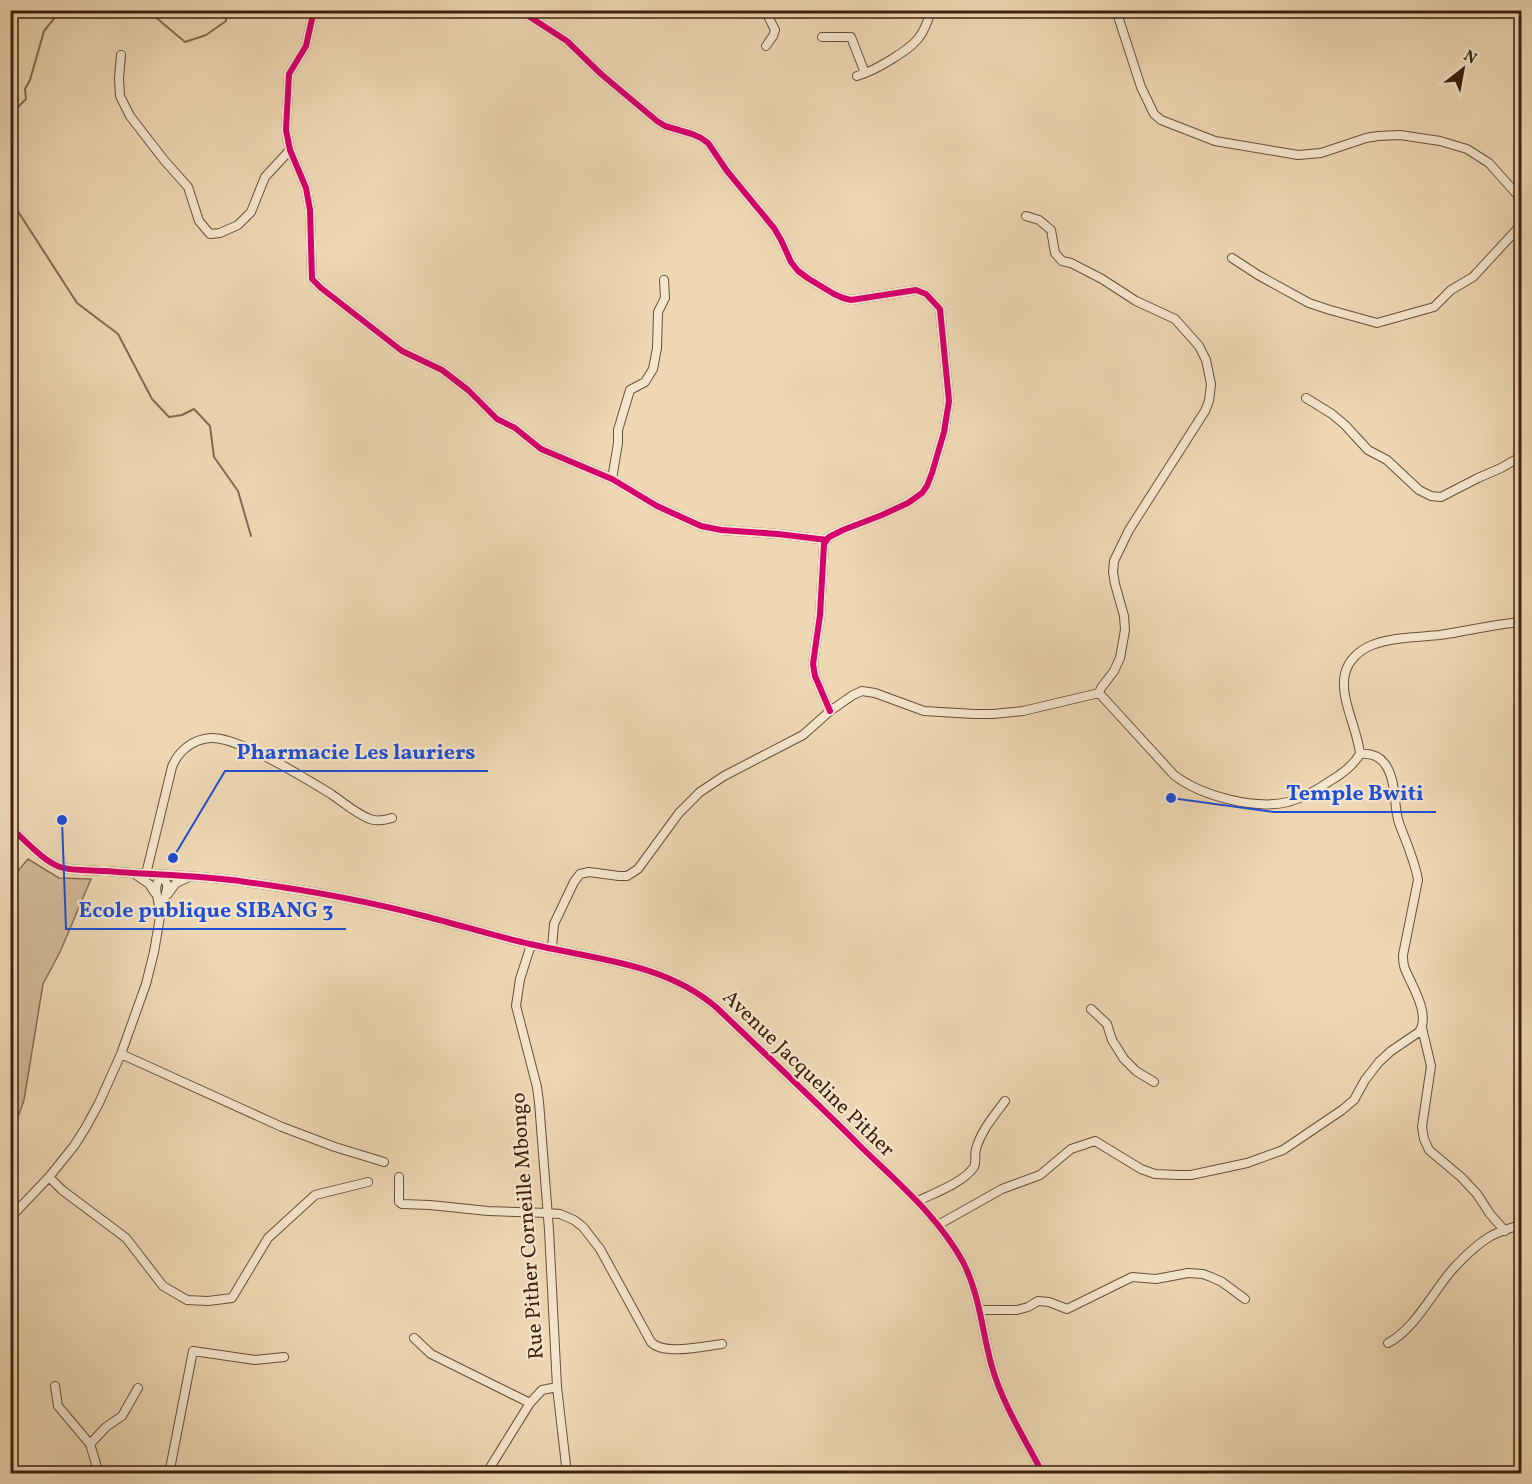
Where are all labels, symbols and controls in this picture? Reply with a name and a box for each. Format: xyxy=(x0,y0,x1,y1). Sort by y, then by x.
north arrow xyxy=(1433,39,1493,99)
text: N xyxy=(1459,45,1481,70)
callout: Pharmacie Les lauriers xyxy=(225,731,488,771)
text: Pharmacie Les lauriers xyxy=(236,738,476,769)
callout: Temple Bwiti xyxy=(1274,772,1436,812)
text: Temple Bwiti xyxy=(1286,779,1424,810)
callout: Ecole publique SIBANG 3 xyxy=(66,889,346,929)
text: Ecole publique SIBANG 3 xyxy=(78,896,334,927)
street label: Avenue Jacqueline Pither xyxy=(715,984,901,1164)
street label: Rue Pither Corneille Mbongo xyxy=(504,1092,552,1360)

